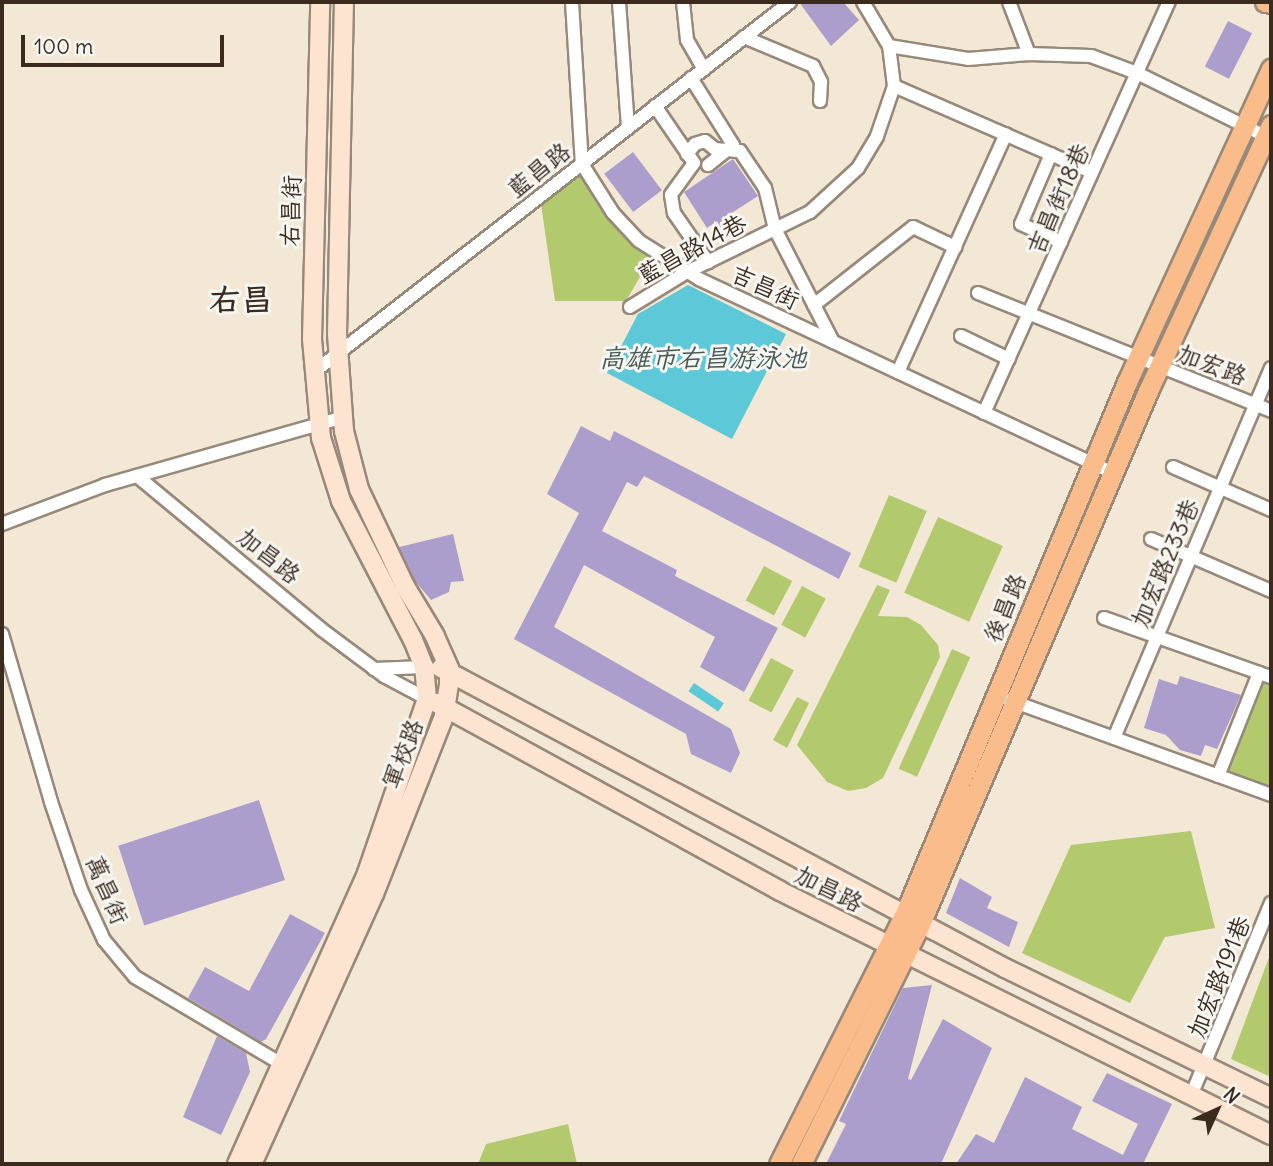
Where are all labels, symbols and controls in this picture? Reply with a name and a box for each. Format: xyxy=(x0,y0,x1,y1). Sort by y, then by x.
scale bar xyxy=(24,21,228,65)
text: 100 m xyxy=(34,33,93,60)
street label: 藍昌路 xyxy=(502,136,576,204)
street label: 吉昌街18巷 xyxy=(1021,139,1095,259)
street label: 右昌街 xyxy=(275,175,307,247)
street label: 藍昌路14巷 xyxy=(633,208,751,290)
street label: 吉昌街 xyxy=(726,259,804,315)
district label: 右昌 xyxy=(209,281,273,319)
street label: 加宏路 xyxy=(1173,339,1251,391)
water label: 高雄市右昌游泳池 xyxy=(599,342,807,374)
street label: 加宏路233巷 xyxy=(1125,495,1205,631)
street label: 加昌路 xyxy=(232,522,306,590)
street label: 後昌路 xyxy=(978,569,1032,647)
street label: 軍校路 xyxy=(377,715,429,793)
street label: 萬昌街 xyxy=(80,851,134,929)
street label: 加昌路 xyxy=(790,860,868,918)
street label: 加宏路191巷 xyxy=(1182,912,1256,1042)
north arrow xyxy=(1182,1075,1252,1145)
text: N xyxy=(1219,1082,1245,1108)

